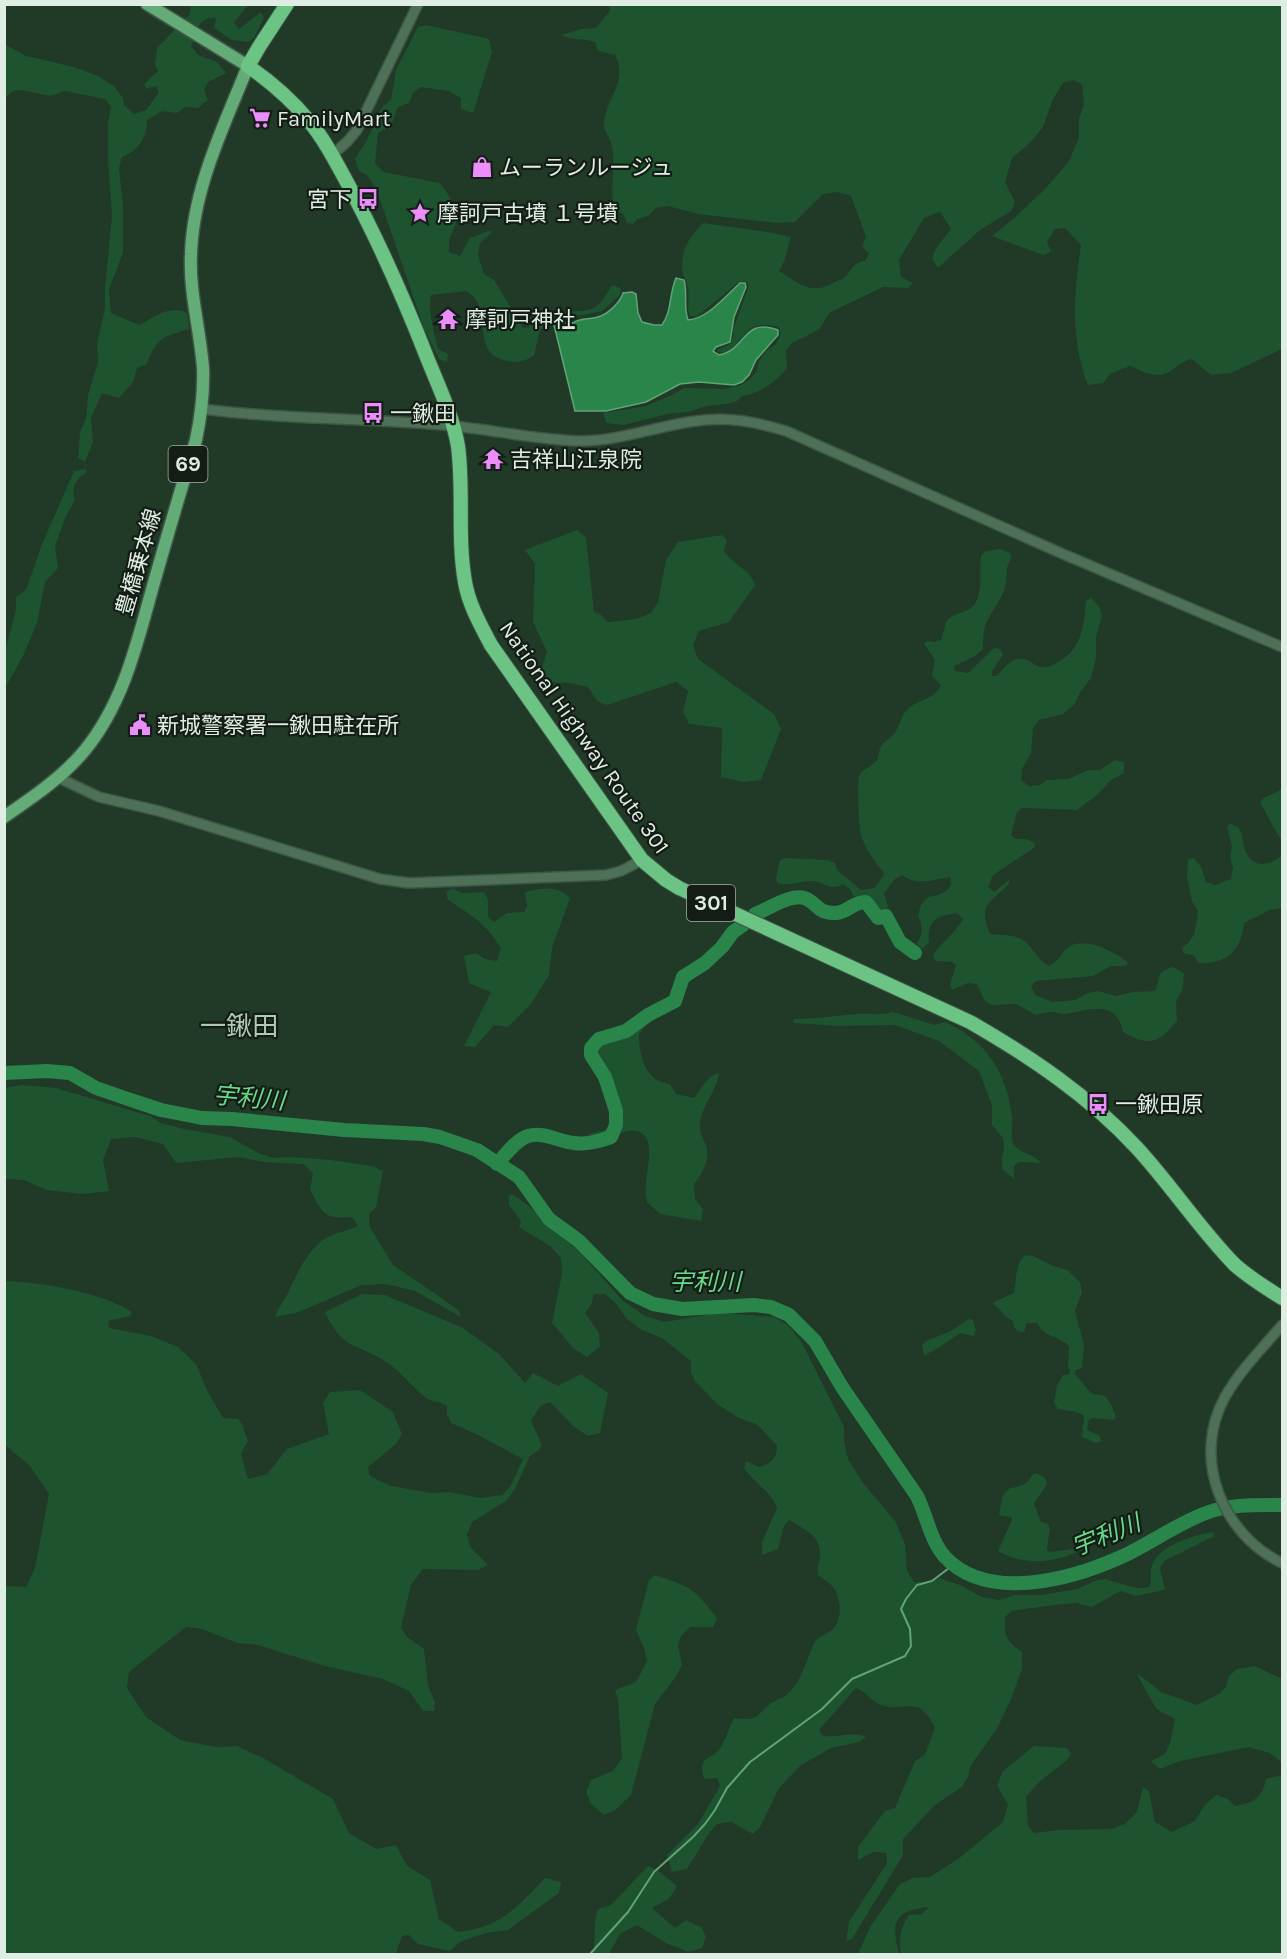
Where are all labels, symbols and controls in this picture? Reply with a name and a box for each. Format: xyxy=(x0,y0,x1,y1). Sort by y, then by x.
supermarket icon: FamilyMart xyxy=(248,106,272,130)
place label: FamilyMart xyxy=(277,106,391,132)
shop icon: ムーランルージュ xyxy=(470,155,494,179)
place label: ムーランルージュ xyxy=(499,155,673,181)
place label: 宮下 xyxy=(307,187,351,213)
bus stop icon: 宮下 xyxy=(356,187,380,211)
place icon: 摩訶戸古墳 １号墳 xyxy=(408,201,432,225)
place label: 摩訶戸古墳 １号墳 xyxy=(437,201,618,227)
temple icon: 摩訶戸神社 xyxy=(436,307,460,331)
place label: 摩訶戸神社 xyxy=(465,307,575,333)
bus stop icon: 一鍬田 xyxy=(361,401,385,425)
place label: 一鍬田 xyxy=(390,401,456,427)
road number: 69 xyxy=(168,446,207,482)
temple icon: 吉祥山江泉院 xyxy=(481,447,505,471)
place label: 吉祥山江泉院 xyxy=(510,447,642,473)
street label: 豊橋乗本線 xyxy=(111,506,167,619)
street label: National Highway Route 301 xyxy=(494,616,675,859)
public building icon: 新城警察署一鍬田駐在所 xyxy=(128,713,152,737)
place label: 新城警察署一鍬田駐在所 xyxy=(157,713,399,739)
road number: 301 xyxy=(687,885,735,921)
district label: 一鍬田 xyxy=(200,1011,278,1042)
water label: 宇利川 xyxy=(212,1081,289,1115)
bus stop icon: 一鍬田原 xyxy=(1086,1092,1110,1116)
place label: 一鍬田原 xyxy=(1115,1092,1203,1118)
water label: 宇利川 xyxy=(669,1268,744,1296)
water label: 宇利川 xyxy=(1067,1507,1147,1561)

